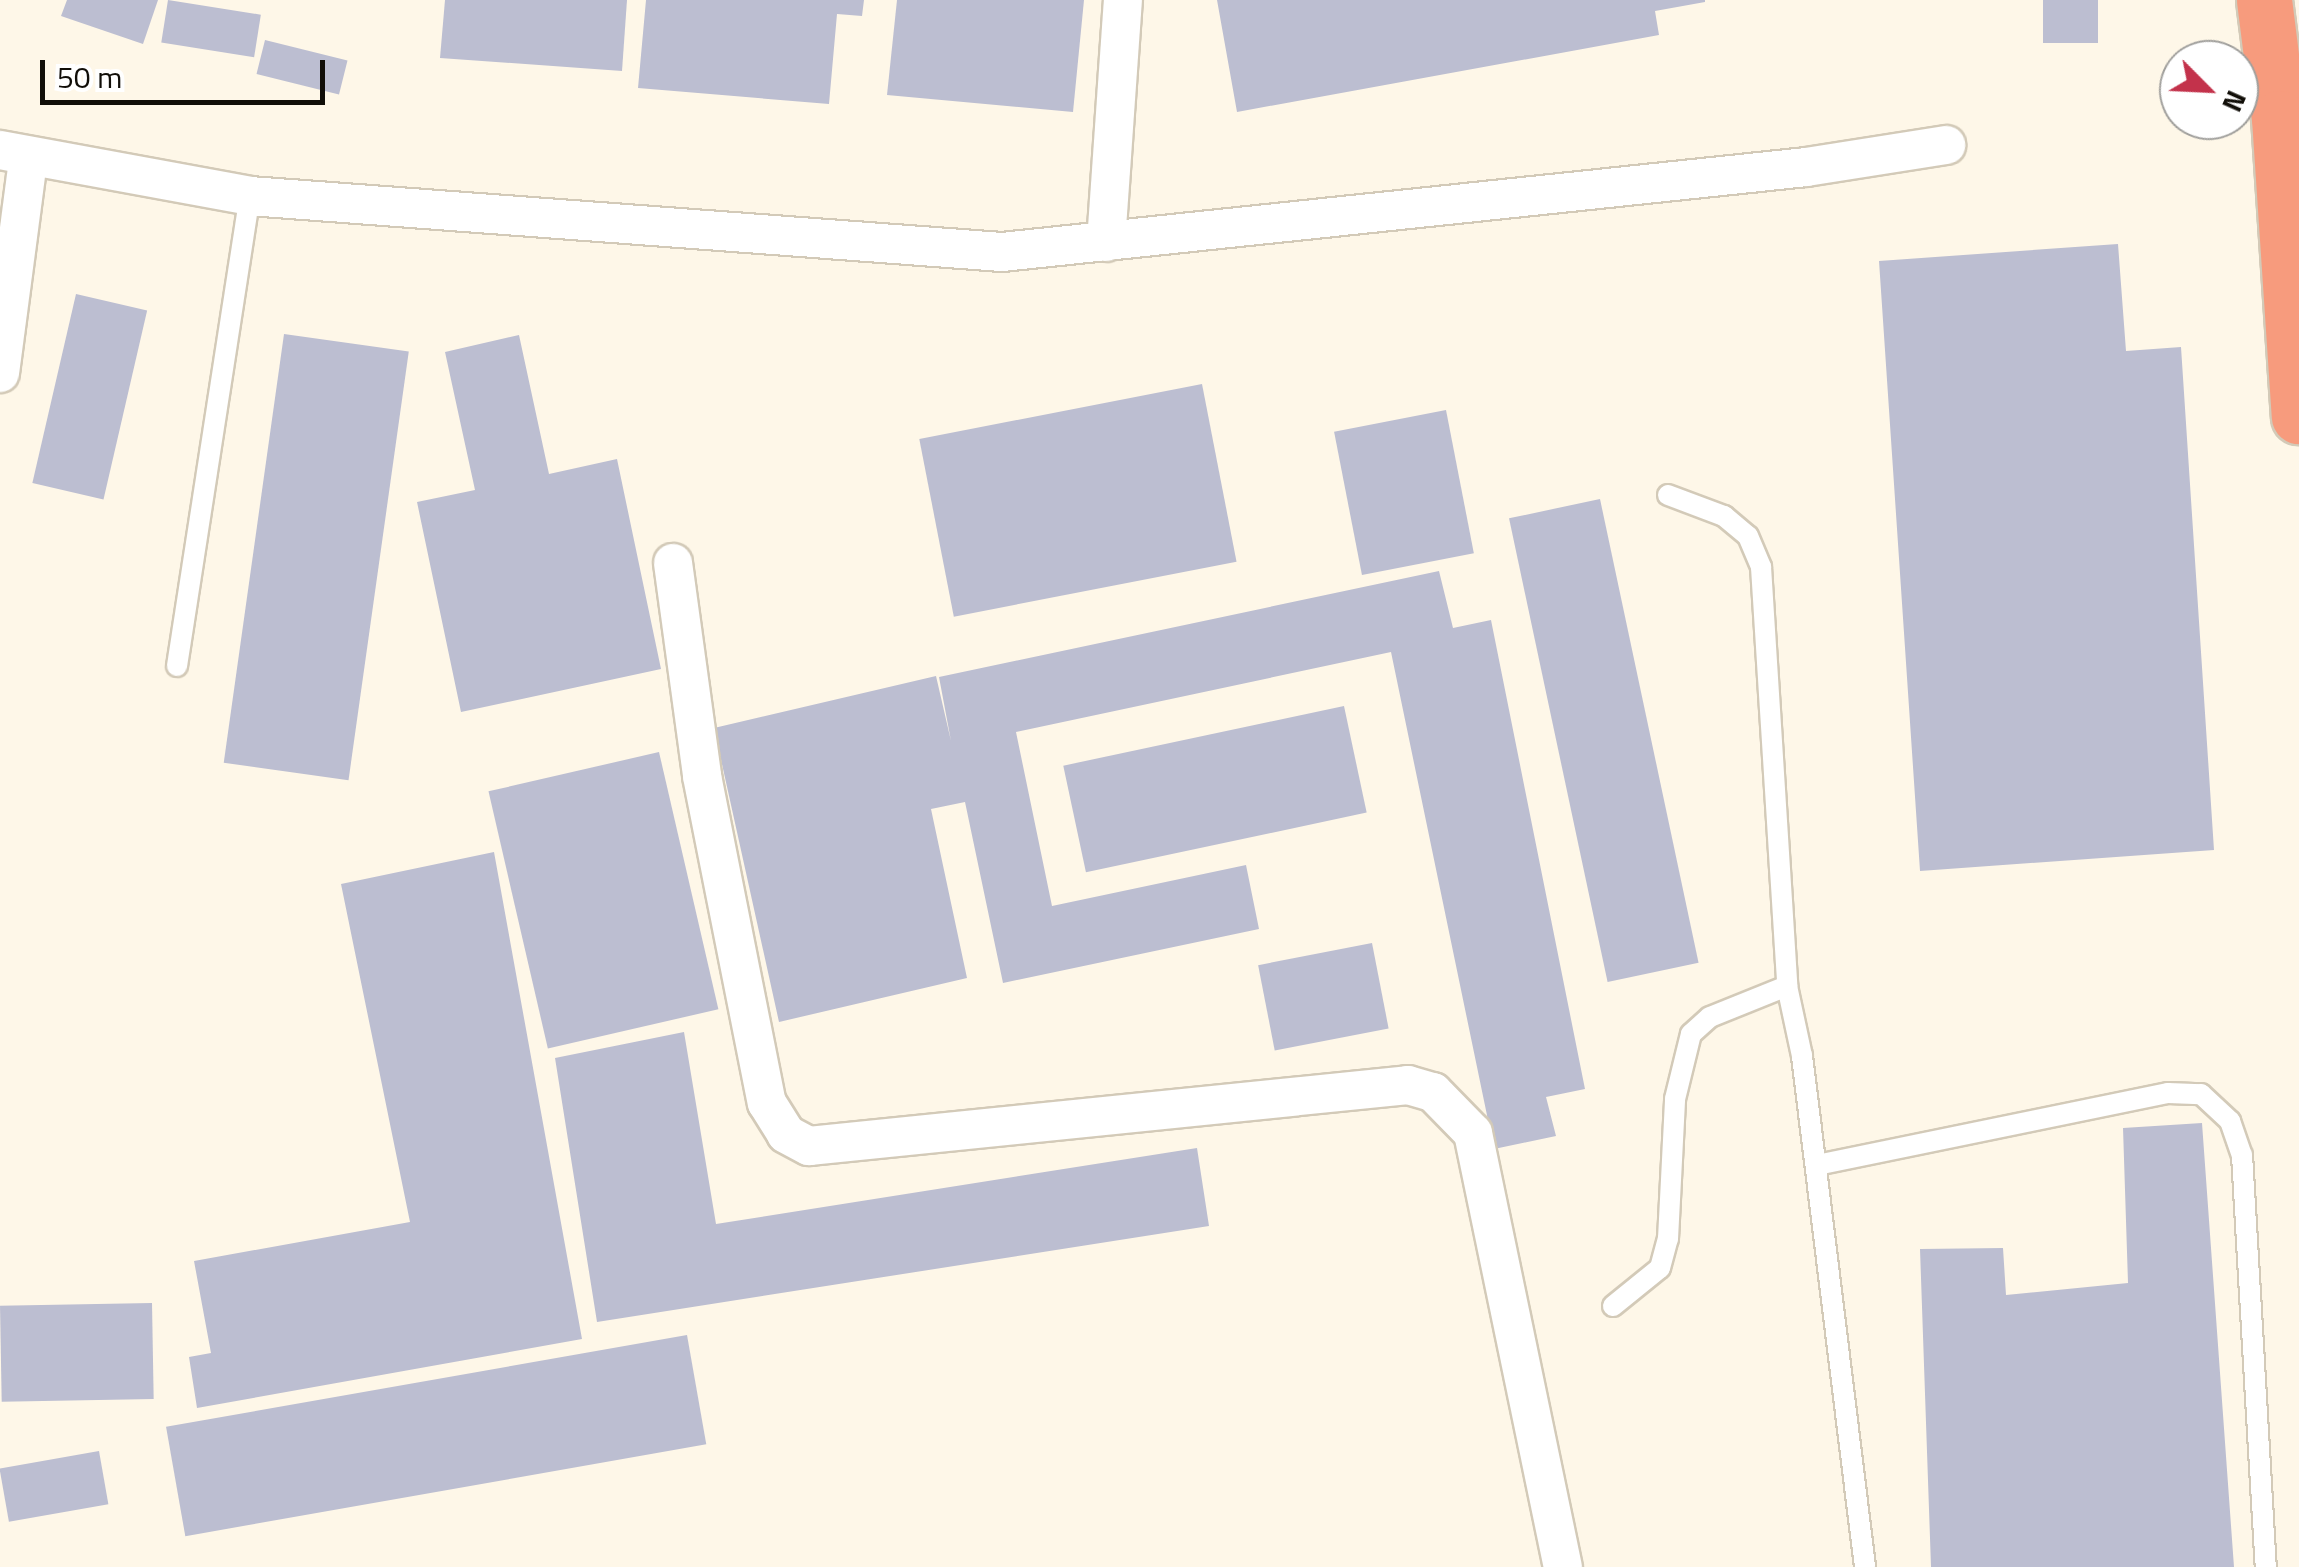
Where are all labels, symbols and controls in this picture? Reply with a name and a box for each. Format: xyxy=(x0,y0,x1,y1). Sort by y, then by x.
scale bar xyxy=(45,40,330,102)
north arrow xyxy=(2159,40,2259,140)
text: 50 m xyxy=(57,54,122,100)
text: N xyxy=(2211,84,2259,119)

